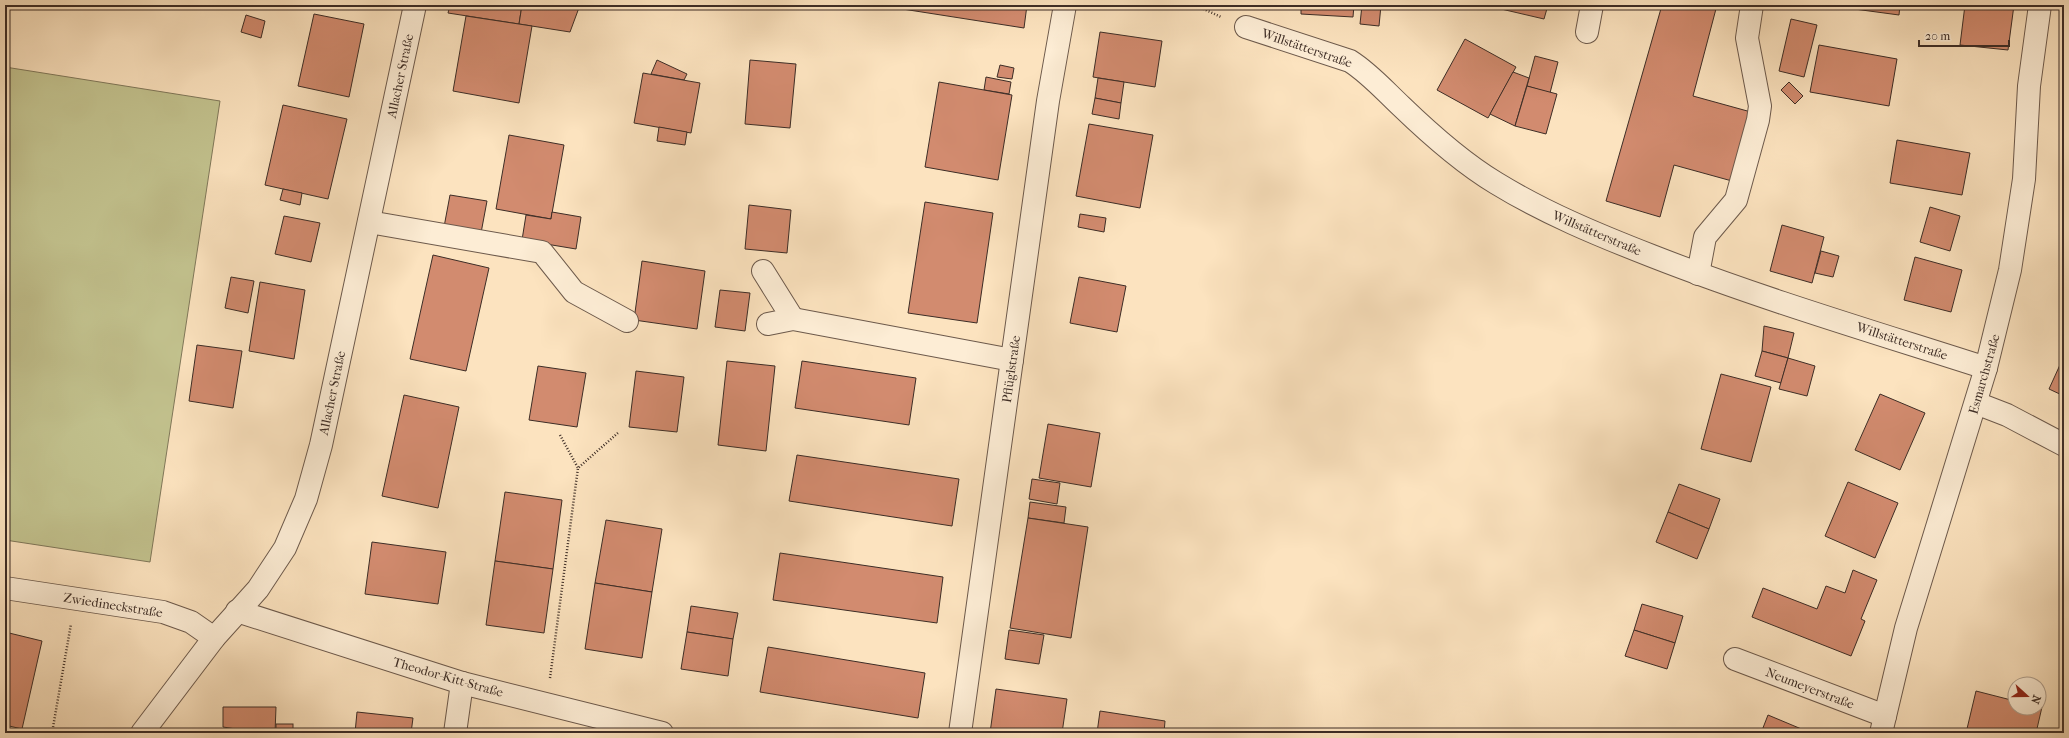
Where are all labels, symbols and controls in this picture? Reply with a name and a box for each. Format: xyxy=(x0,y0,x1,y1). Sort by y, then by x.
scale bar xyxy=(1919,22,2009,48)
street label: Willstätterstraße xyxy=(1259,25,1355,71)
text: 20 m xyxy=(1925,29,1950,43)
street label: Allacher Straße xyxy=(384,32,416,120)
street label: Willstätterstraße xyxy=(1549,207,1644,259)
street label: Willstätterstraße xyxy=(1854,319,1950,363)
street label: Esmarchstraße xyxy=(1965,332,2003,416)
street label: Pflüglstraße xyxy=(999,334,1023,404)
street label: Allacher Straße xyxy=(316,349,348,437)
street label: Zwiedineckstraße xyxy=(62,590,164,620)
street label: Theodor-Kitt-Straße xyxy=(391,654,505,700)
street label: Neumeyerstraße xyxy=(1764,664,1857,712)
north arrow xyxy=(2007,676,2047,716)
text: N xyxy=(2028,693,2043,706)

